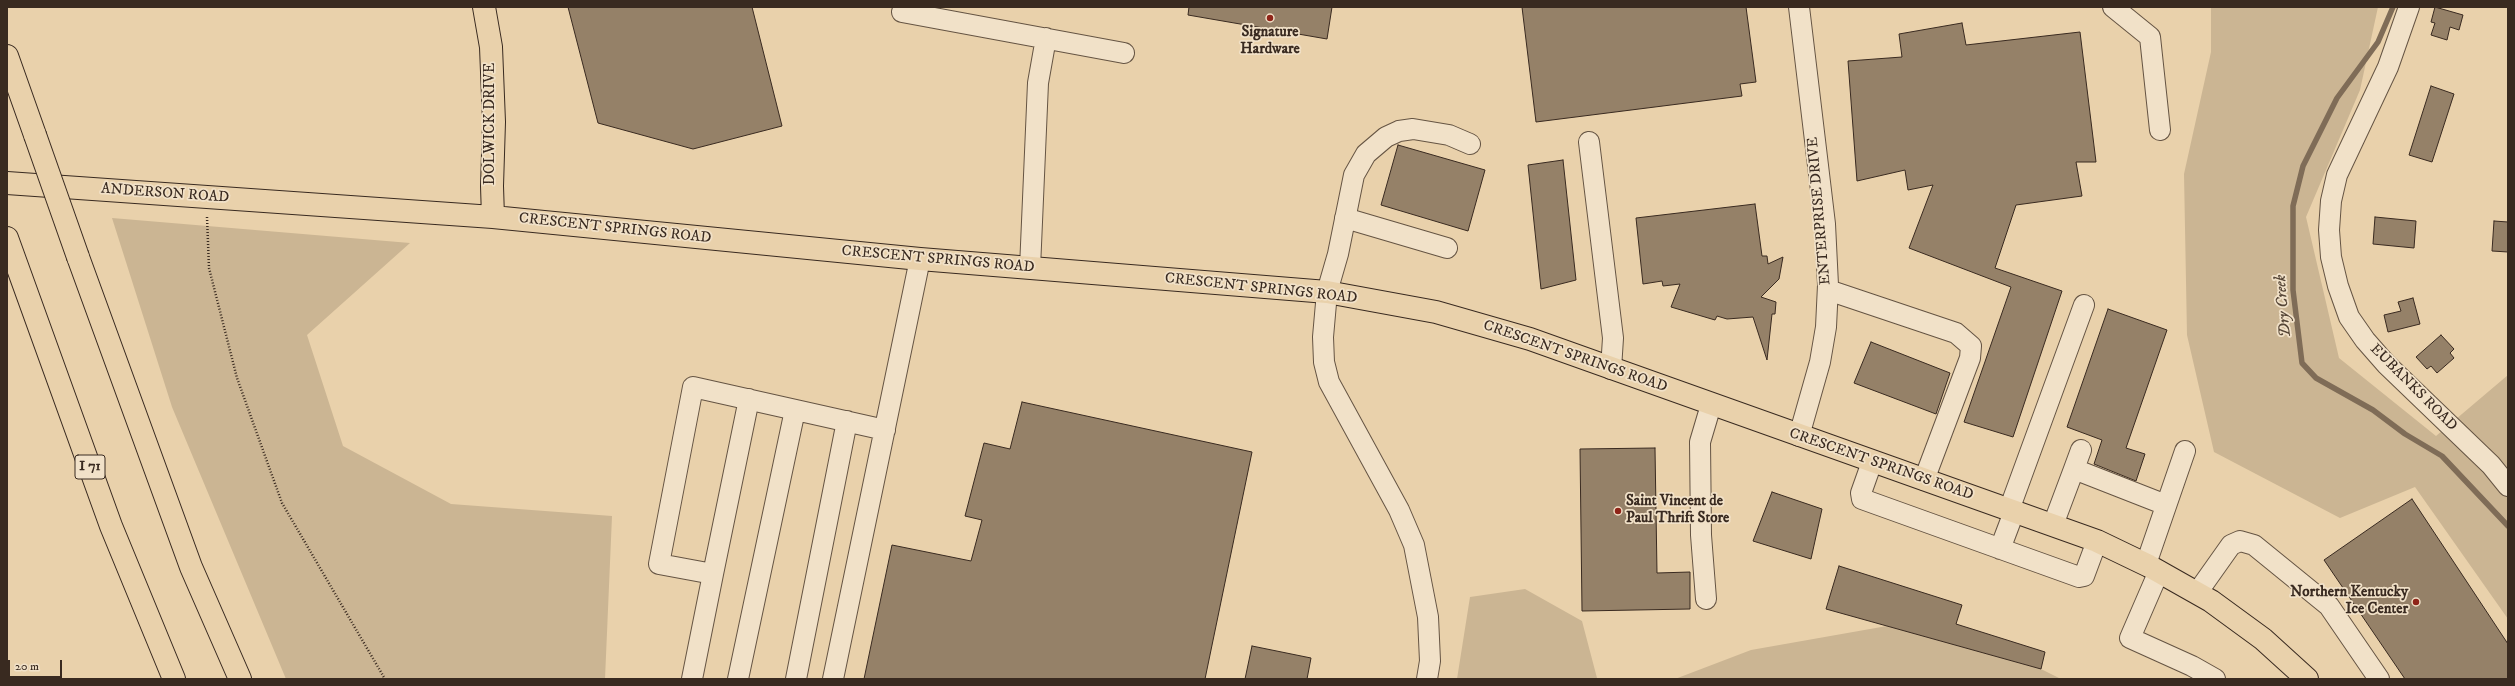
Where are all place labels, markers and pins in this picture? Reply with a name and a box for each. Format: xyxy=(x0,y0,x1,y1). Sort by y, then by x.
marker: Signature Hardware xyxy=(1265,13,1275,23)
place label: Signature Hardware xyxy=(1240,24,1300,59)
place label: Saint Vincent de Paul Thrift Store xyxy=(1626,493,1729,528)
marker: Saint Vincent de Paul Thrift Store xyxy=(1613,506,1623,516)
place label: Northern Kentucky Ice Center xyxy=(2290,584,2408,619)
marker: Northern Kentucky Ice Center xyxy=(2411,597,2421,607)

